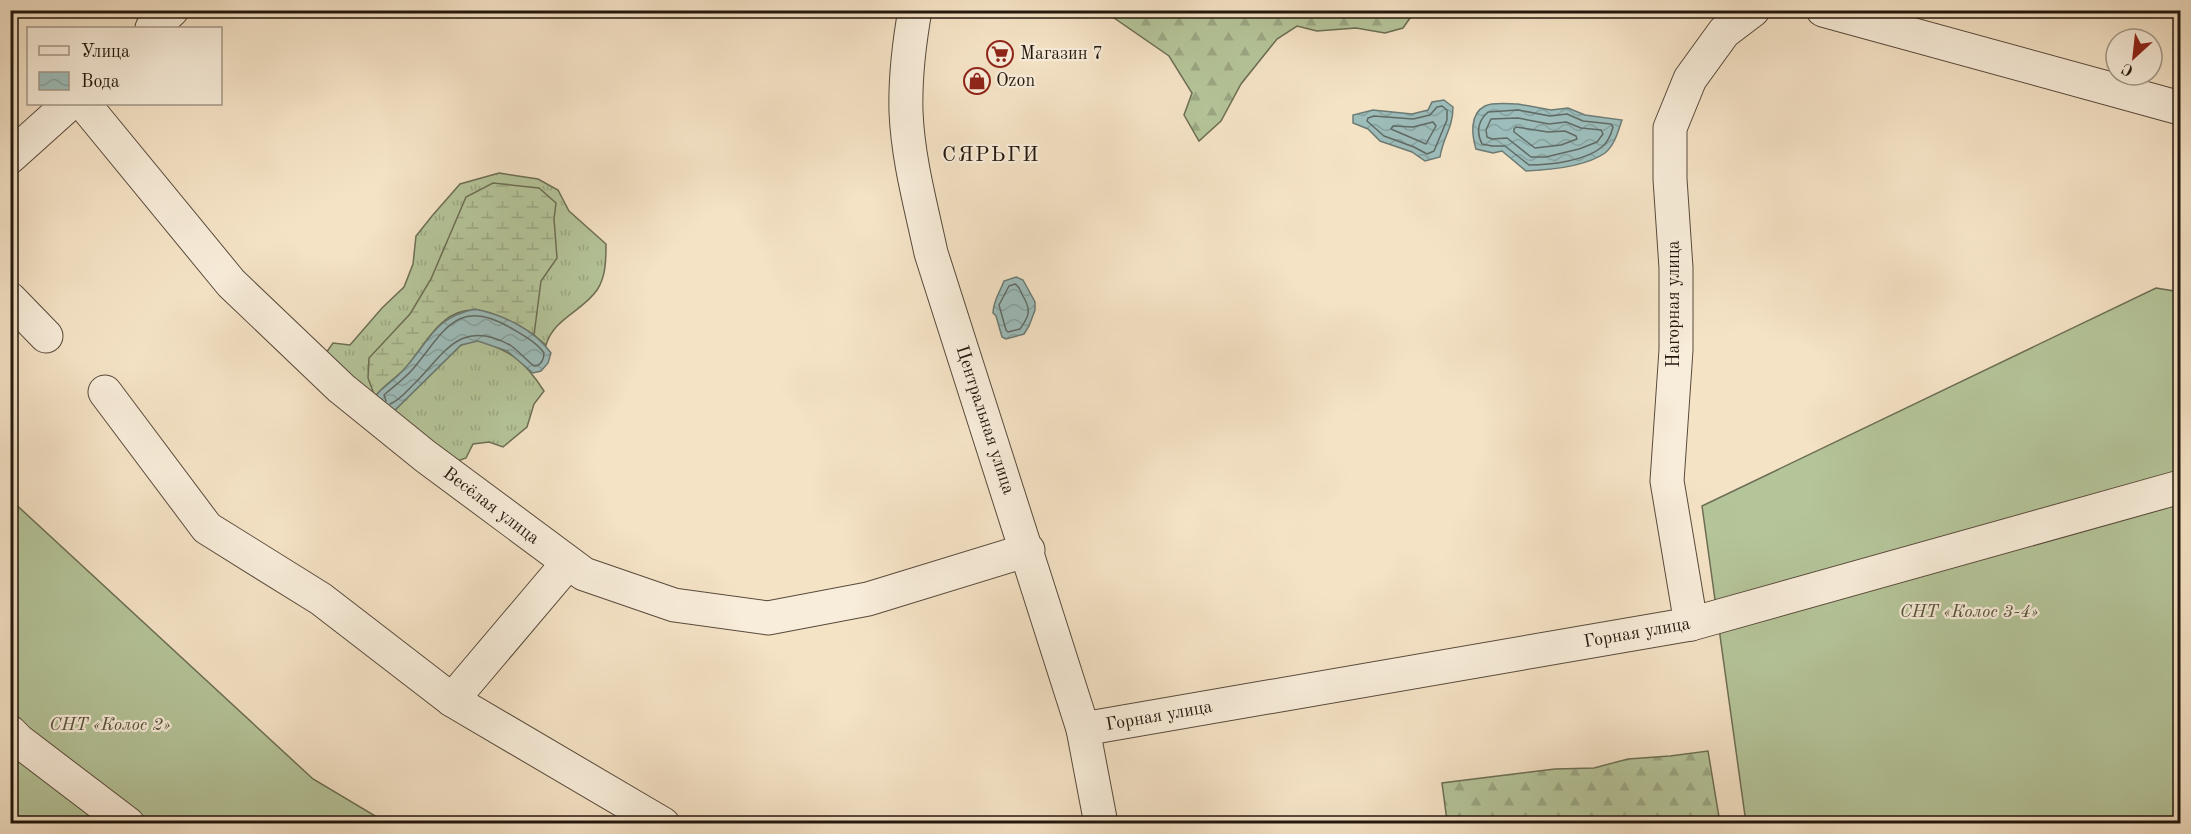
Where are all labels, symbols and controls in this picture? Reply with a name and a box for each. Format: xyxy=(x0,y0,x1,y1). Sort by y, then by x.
legend xyxy=(27,27,222,105)
north arrow xyxy=(2104,27,2164,87)
supermarket icon: Магазин 7 xyxy=(985,39,1015,69)
text: Улица xyxy=(81,43,130,61)
place label: Магазин 7 xyxy=(1020,45,1103,63)
text: С xyxy=(2120,59,2136,78)
shop icon: Ozon xyxy=(962,66,992,96)
place label: Ozon xyxy=(996,72,1035,90)
text: Вода xyxy=(81,73,120,91)
district label: СЯРЬГИ xyxy=(942,145,1040,166)
street label: Нагорная улица xyxy=(1665,240,1683,368)
street label: Центральная улица xyxy=(952,344,1018,497)
street label: Весёлая улица xyxy=(440,464,543,548)
park label: СНТ «Колос 3-4» xyxy=(1900,603,2038,621)
street label: Горная улица xyxy=(1582,615,1692,651)
street label: Горная улица xyxy=(1104,698,1214,734)
park label: СНТ «Колос 2» xyxy=(49,716,171,734)

